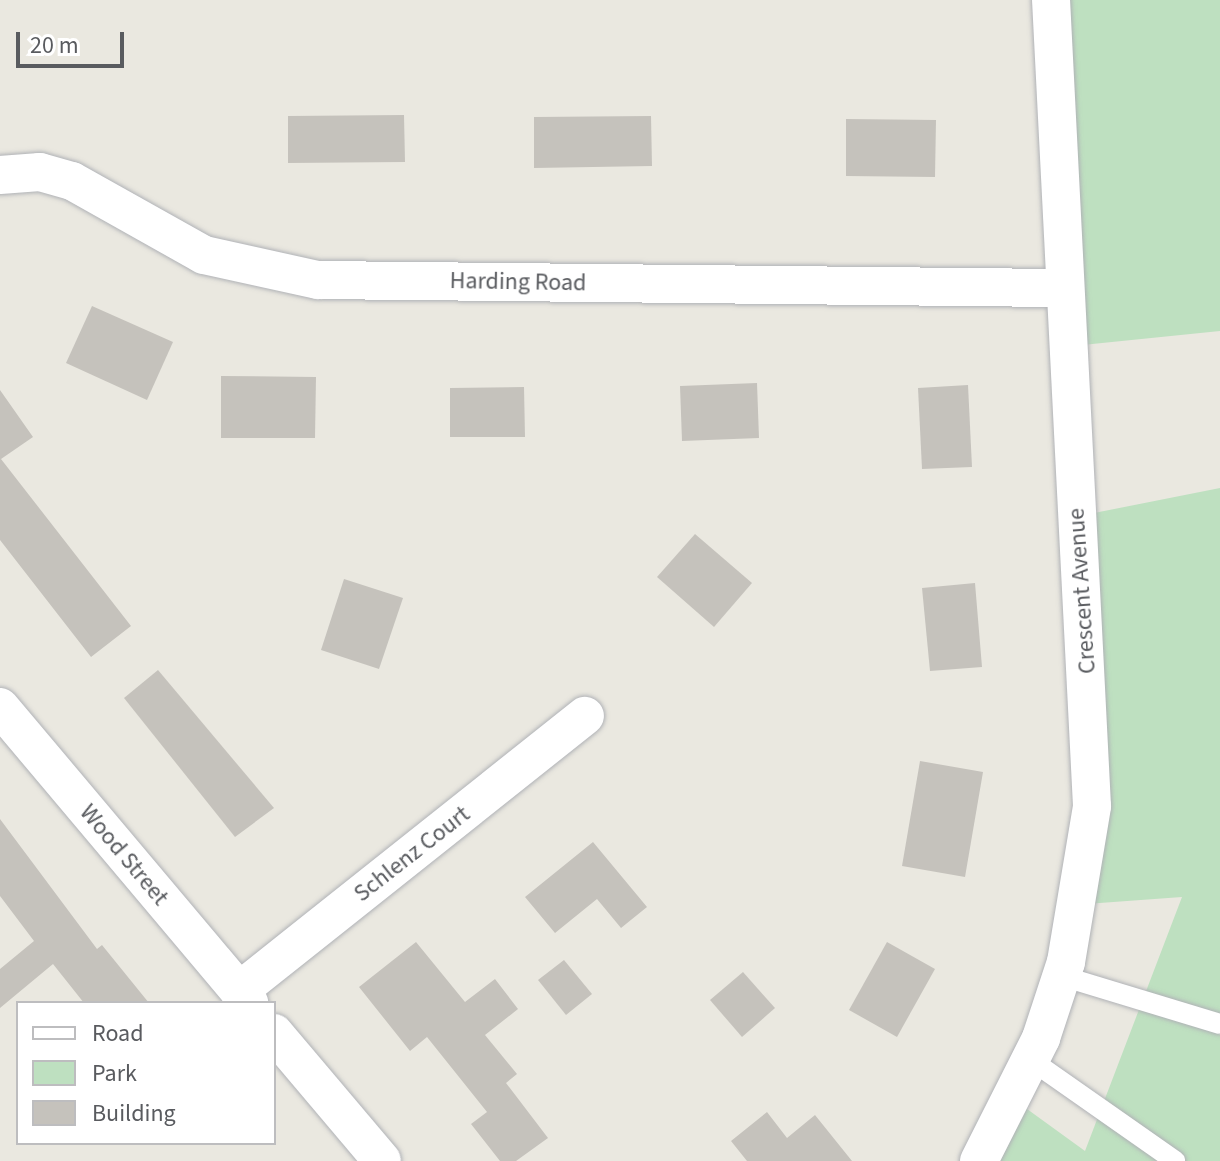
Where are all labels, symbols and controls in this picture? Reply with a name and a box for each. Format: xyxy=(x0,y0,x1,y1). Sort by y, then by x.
scale bar xyxy=(20,16,128,66)
text: 20 m xyxy=(30,28,79,63)
street label: Harding Road xyxy=(449,266,587,298)
street label: Crescent Avenue xyxy=(1062,507,1102,675)
street label: Wood Street xyxy=(73,799,175,911)
street label: Schlenz Court xyxy=(348,800,476,908)
legend xyxy=(16,1001,276,1145)
text: Road xyxy=(92,1016,144,1051)
text: Park xyxy=(92,1056,137,1091)
text: Building xyxy=(92,1096,176,1131)

